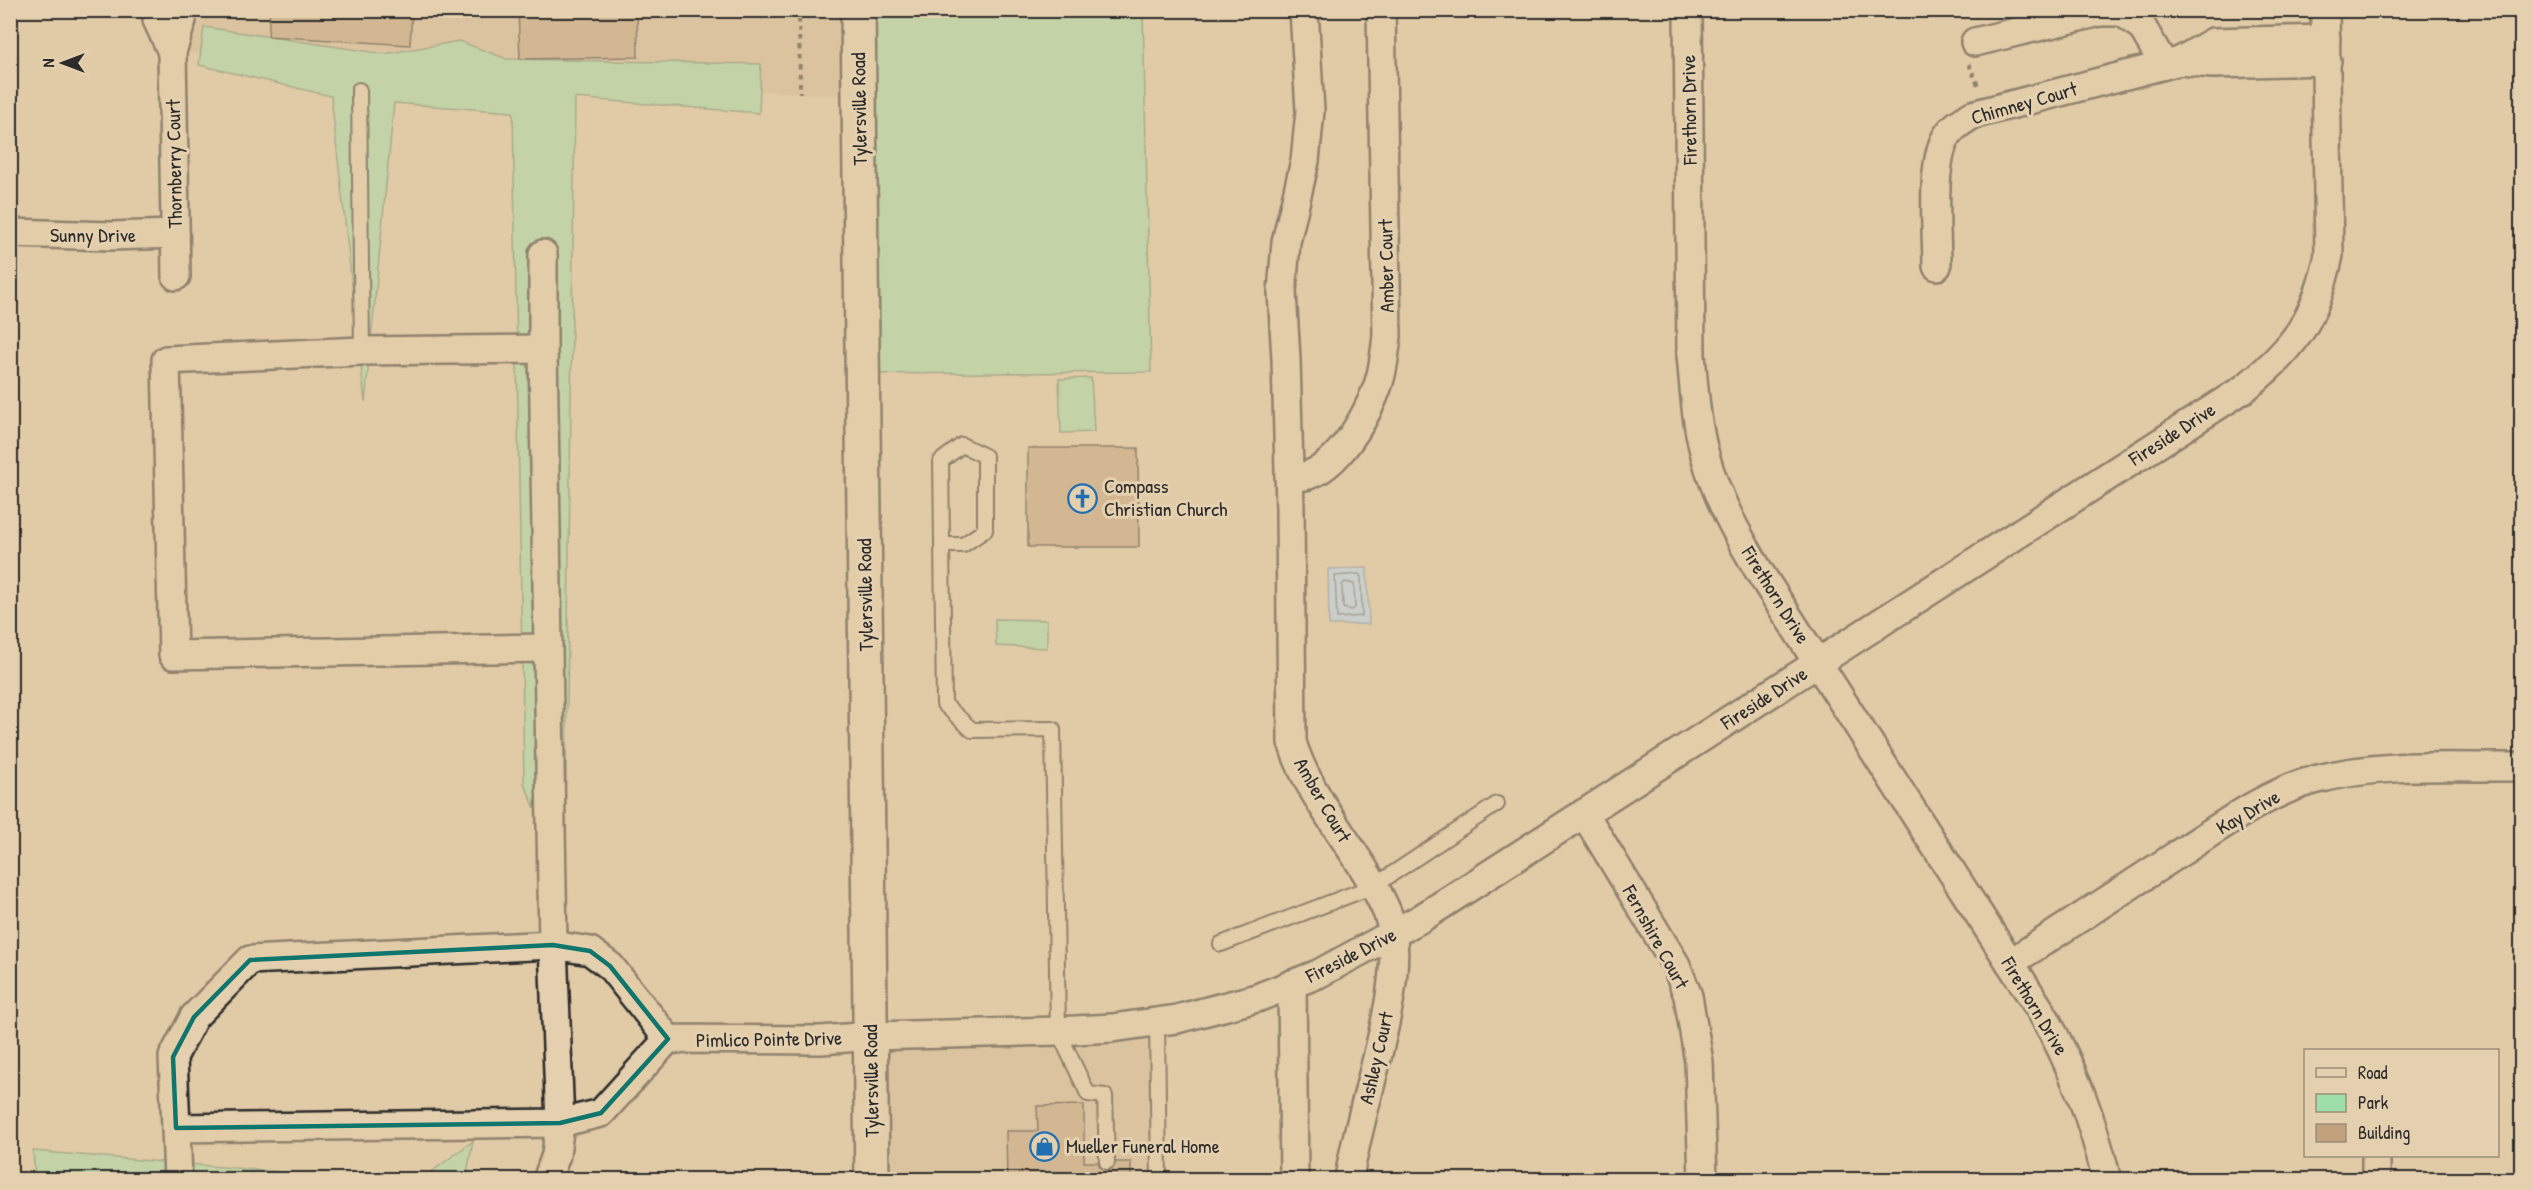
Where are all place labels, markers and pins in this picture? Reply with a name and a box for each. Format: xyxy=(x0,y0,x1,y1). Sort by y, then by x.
place label: Compass Christian Church xyxy=(1104,472,1227,522)
church icon: Compass Christian Church xyxy=(1067,482,1099,514)
shop icon: Mueller Funeral Home xyxy=(1029,1130,1061,1162)
place label: Mueller Funeral Home xyxy=(1066,1132,1220,1159)

